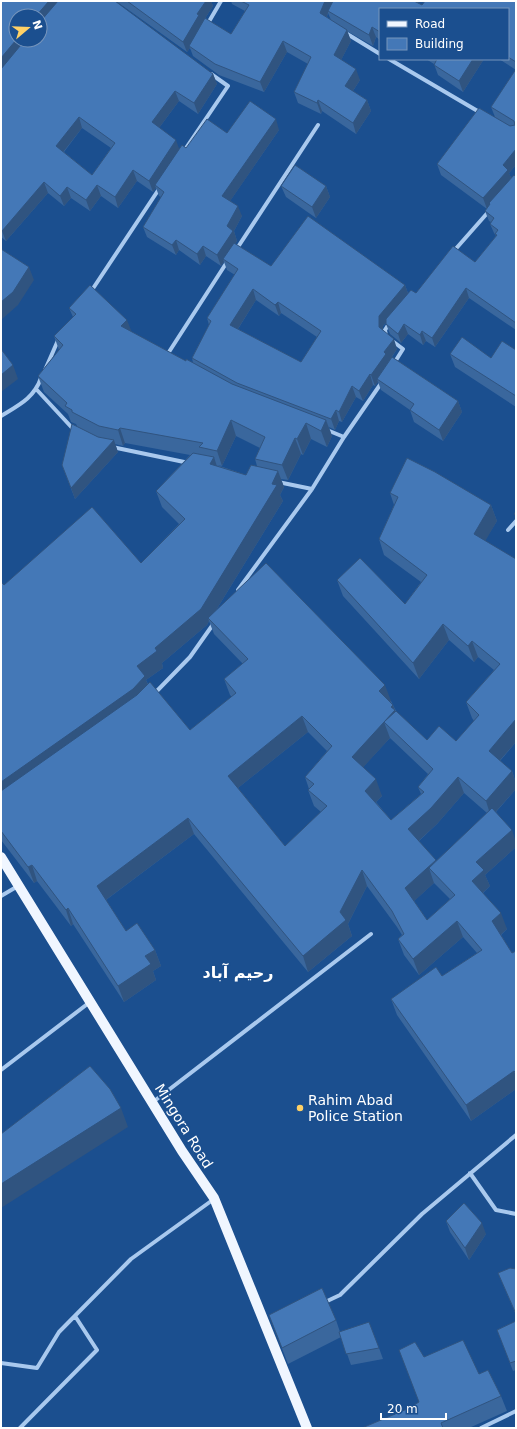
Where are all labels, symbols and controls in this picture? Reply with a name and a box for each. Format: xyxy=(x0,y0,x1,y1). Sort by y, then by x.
north arrow xyxy=(8,8,48,48)
legend xyxy=(379,8,509,60)
text: Road xyxy=(415,17,445,31)
text: N xyxy=(29,18,45,31)
text: Building xyxy=(415,37,464,51)
district label: رحیم آباد xyxy=(202,962,274,982)
street label: Mingora Road xyxy=(152,1081,216,1171)
place label: Rahim Abad Police Station xyxy=(308,1092,403,1124)
marker: Rahim Abad Police Station xyxy=(295,1103,305,1113)
scale bar xyxy=(381,1395,446,1421)
text: 20 m xyxy=(387,1402,418,1416)

